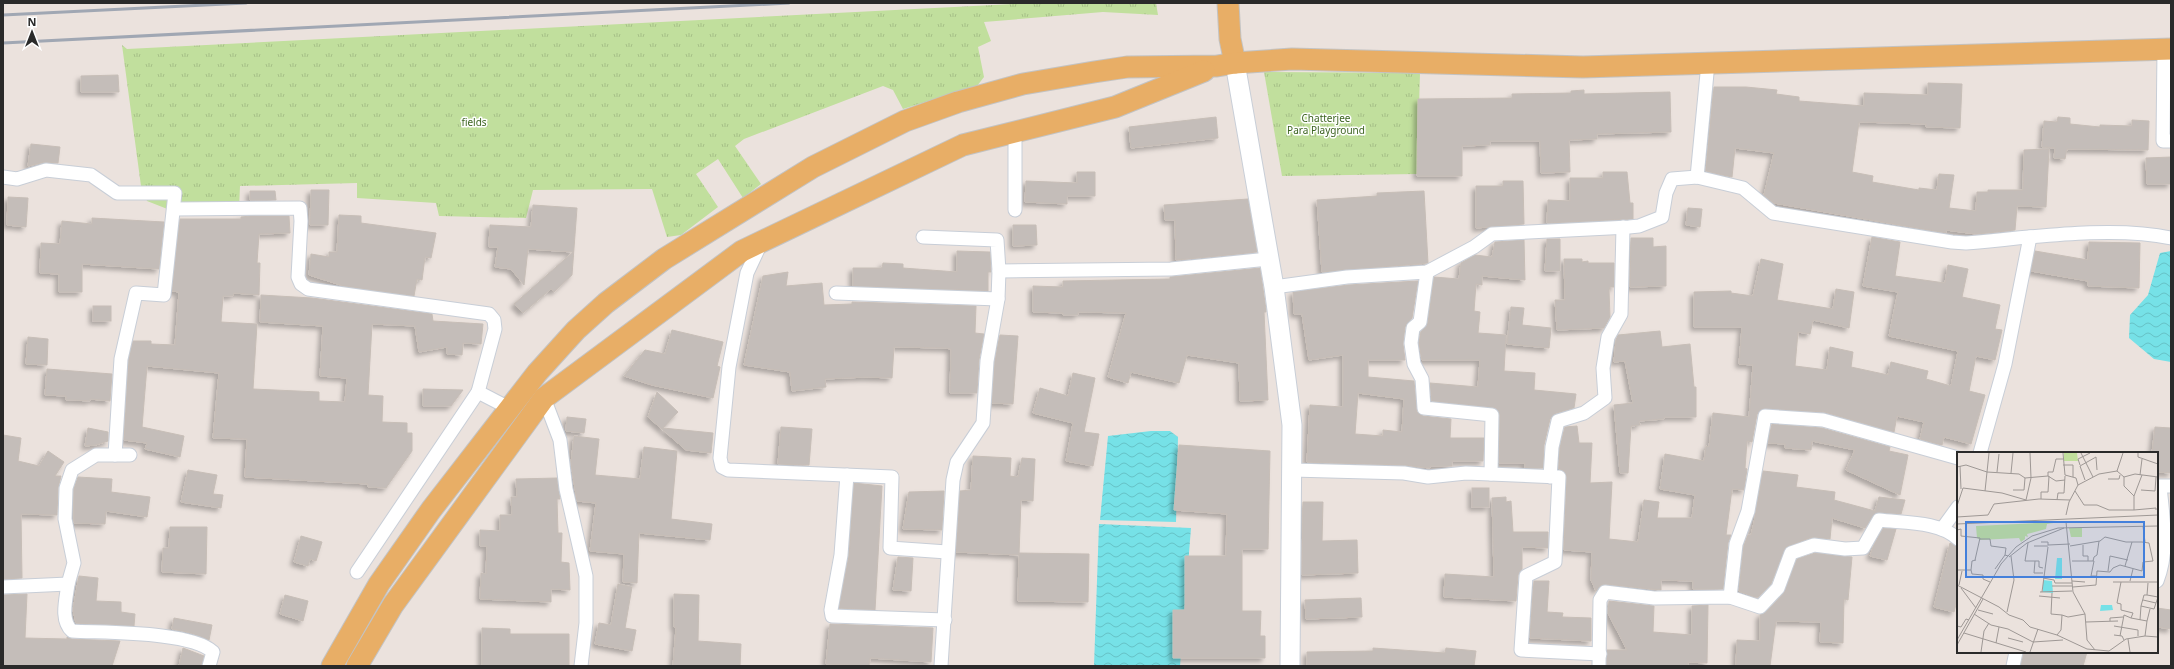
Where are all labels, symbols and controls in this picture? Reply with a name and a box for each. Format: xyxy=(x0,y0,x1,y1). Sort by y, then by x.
north arrow xyxy=(12,12,52,52)
text: N xyxy=(28,14,36,29)
park label: Chatterjee Para Playground xyxy=(1287,111,1365,137)
park label: fields xyxy=(461,115,487,129)
inset map xyxy=(1957,452,2158,653)

